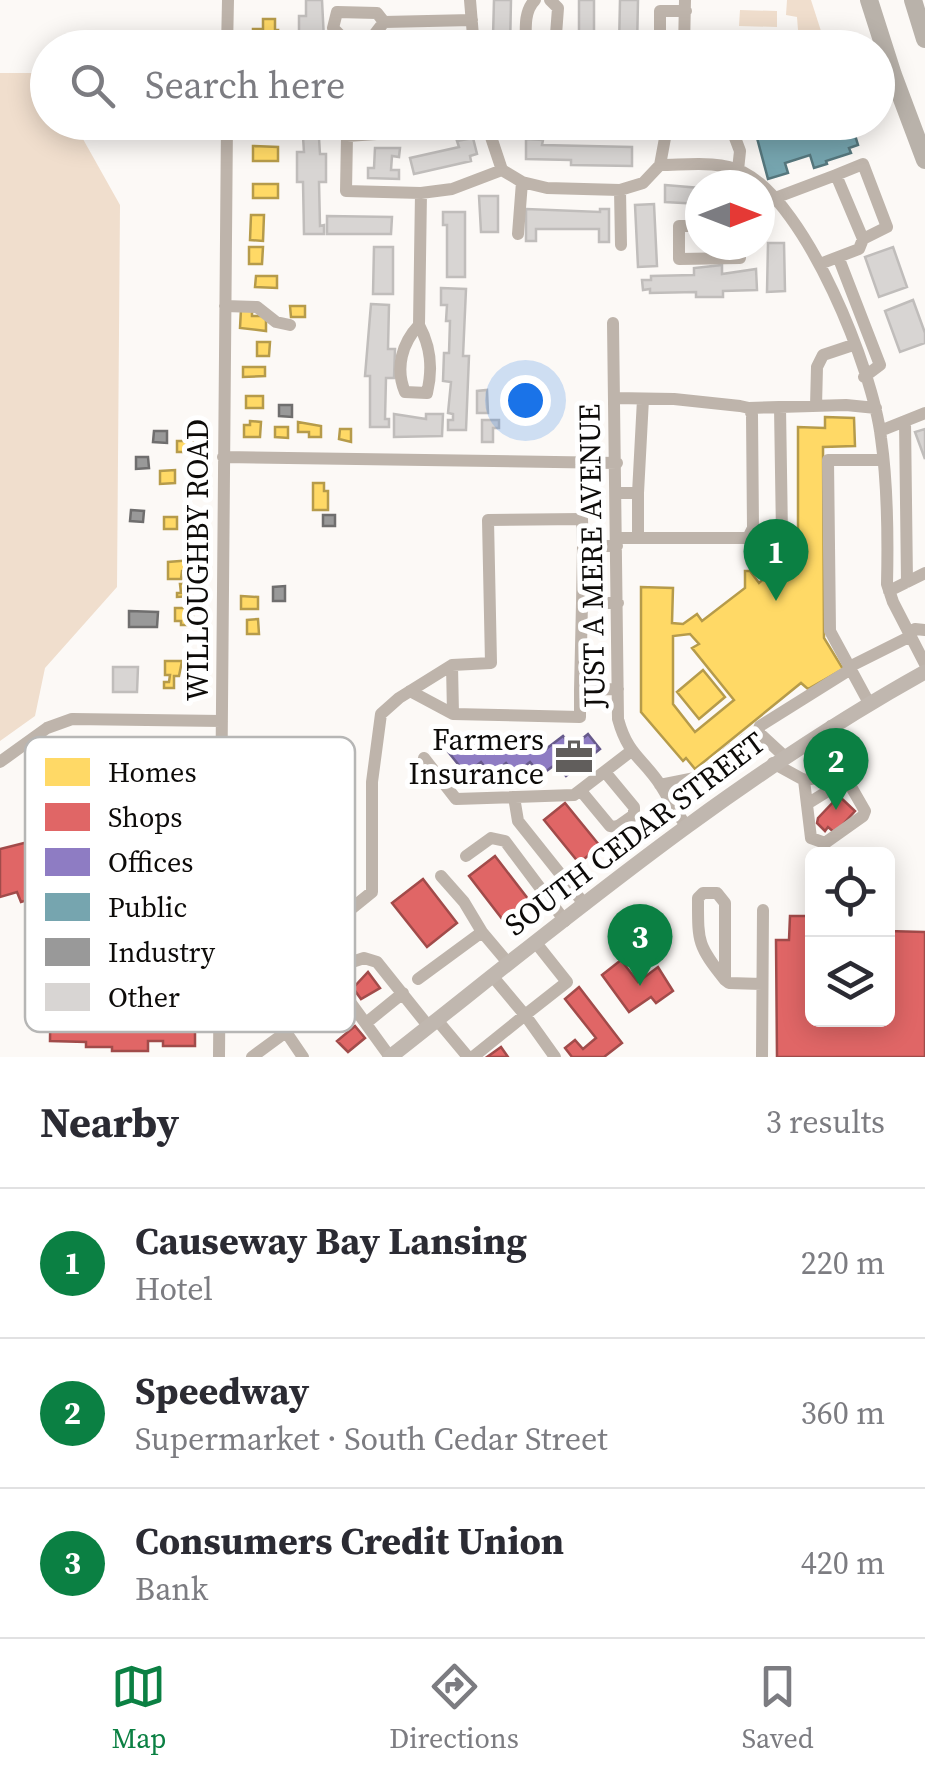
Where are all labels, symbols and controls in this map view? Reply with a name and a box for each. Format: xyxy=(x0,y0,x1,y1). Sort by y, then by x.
search box xyxy=(30,30,895,140)
icon: search xyxy=(65,58,120,113)
text: Search here xyxy=(145,59,345,111)
north arrow xyxy=(685,170,775,260)
your location xyxy=(500,375,551,426)
street label: JUST A MERE AVENUE xyxy=(568,403,615,710)
street label: WILLOUGHBY ROAD xyxy=(177,419,218,701)
pin: 1 xyxy=(744,518,808,601)
place label: Farmers Insurance xyxy=(409,719,544,794)
street label: SOUTH CEDAR STREET xyxy=(496,722,773,945)
pin: 2 xyxy=(804,728,868,810)
office icon: Farmers Insurance xyxy=(553,736,595,778)
legend xyxy=(25,737,355,1032)
text: Homes xyxy=(108,753,197,791)
text: Shops xyxy=(108,798,182,836)
text: Offices xyxy=(108,843,193,881)
map controls xyxy=(805,847,895,1027)
button: locate xyxy=(805,847,895,937)
text: Public xyxy=(108,888,187,926)
pin: 3 xyxy=(608,904,672,986)
text: Industry xyxy=(108,933,216,971)
button: layers xyxy=(805,937,895,1027)
text: Other xyxy=(108,978,180,1016)
text: Nearby xyxy=(40,1093,179,1151)
text: 3 results xyxy=(766,1100,885,1144)
text: Causeway Bay Lansing xyxy=(135,1215,527,1267)
text: 1 xyxy=(64,1241,81,1285)
text: 220 m xyxy=(801,1241,885,1285)
text: Hotel xyxy=(135,1267,213,1311)
text: Speedway xyxy=(135,1365,309,1417)
text: 2 xyxy=(64,1391,81,1435)
text: 360 m xyxy=(801,1391,885,1435)
text: Supermarket · South Cedar Street xyxy=(135,1417,608,1461)
text: Consumers Credit Union xyxy=(135,1515,564,1567)
text: 3 xyxy=(64,1541,81,1585)
text: 420 m xyxy=(801,1541,885,1585)
text: Bank xyxy=(135,1567,208,1611)
tab: Map xyxy=(111,1659,166,1757)
tab: Directions xyxy=(389,1659,519,1757)
tab: Saved xyxy=(742,1659,814,1757)

